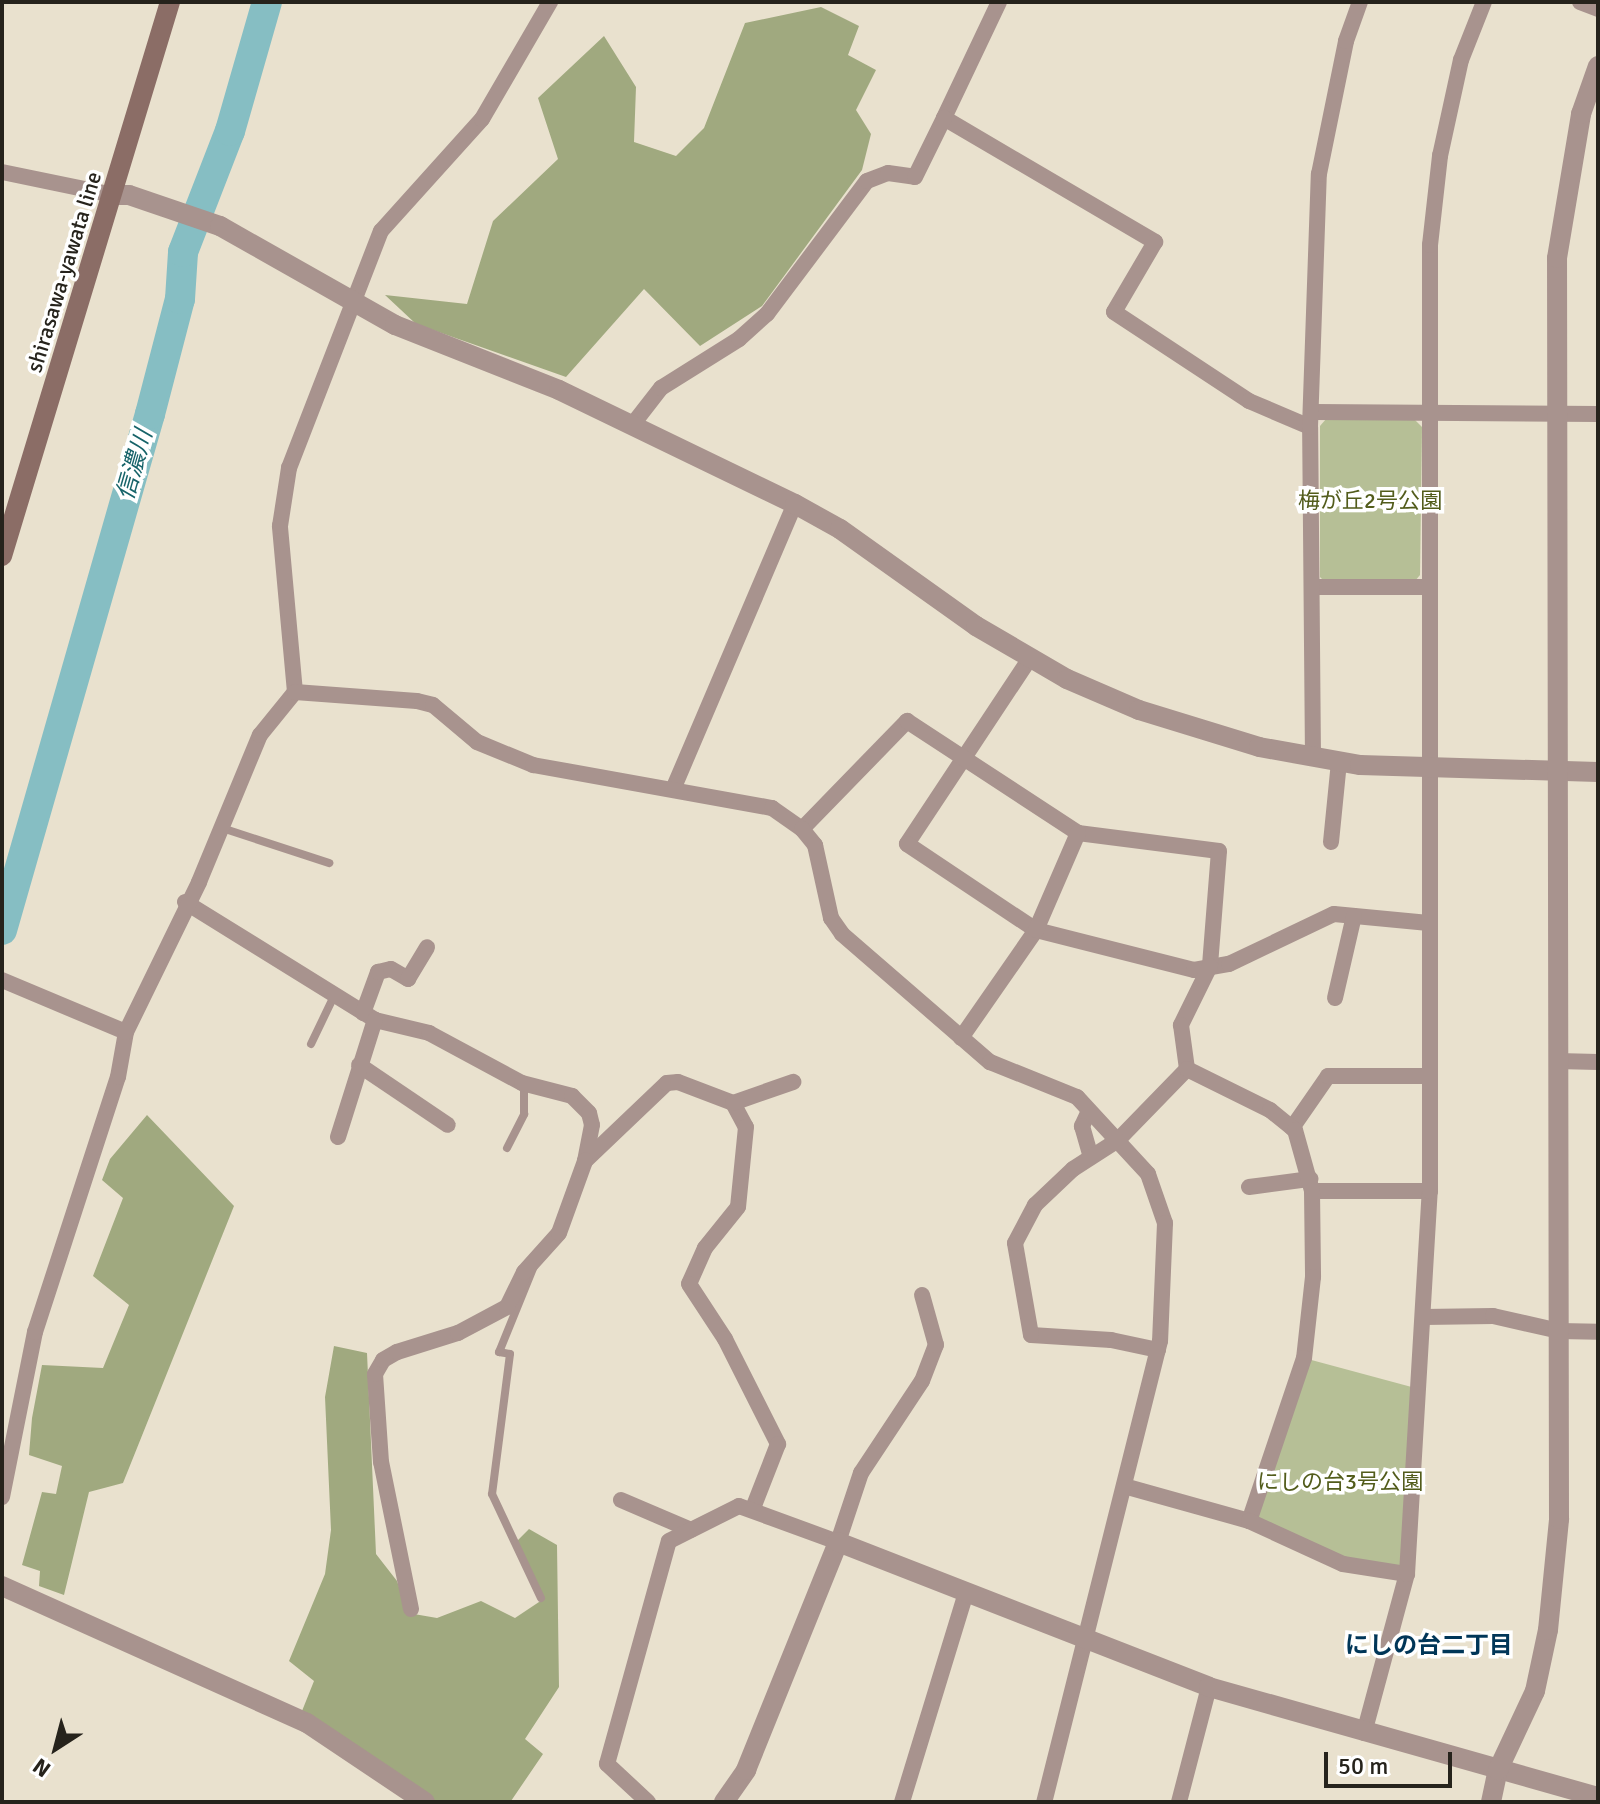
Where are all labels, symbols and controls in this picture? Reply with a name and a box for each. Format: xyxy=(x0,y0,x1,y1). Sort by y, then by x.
street label: shirasawa-yawata line xyxy=(21,169,107,375)
water label: 信濃川 xyxy=(111,426,159,504)
park label: 梅が丘2号公園 xyxy=(1298,488,1442,514)
park label: にしの台3号公園 xyxy=(1257,1469,1423,1495)
district label: にしの台二丁目 xyxy=(1345,1632,1513,1660)
north arrow xyxy=(16,1708,96,1788)
scale bar xyxy=(1328,1736,1456,1786)
text: 50 m xyxy=(1338,1751,1388,1781)
text: N xyxy=(27,1752,56,1783)

